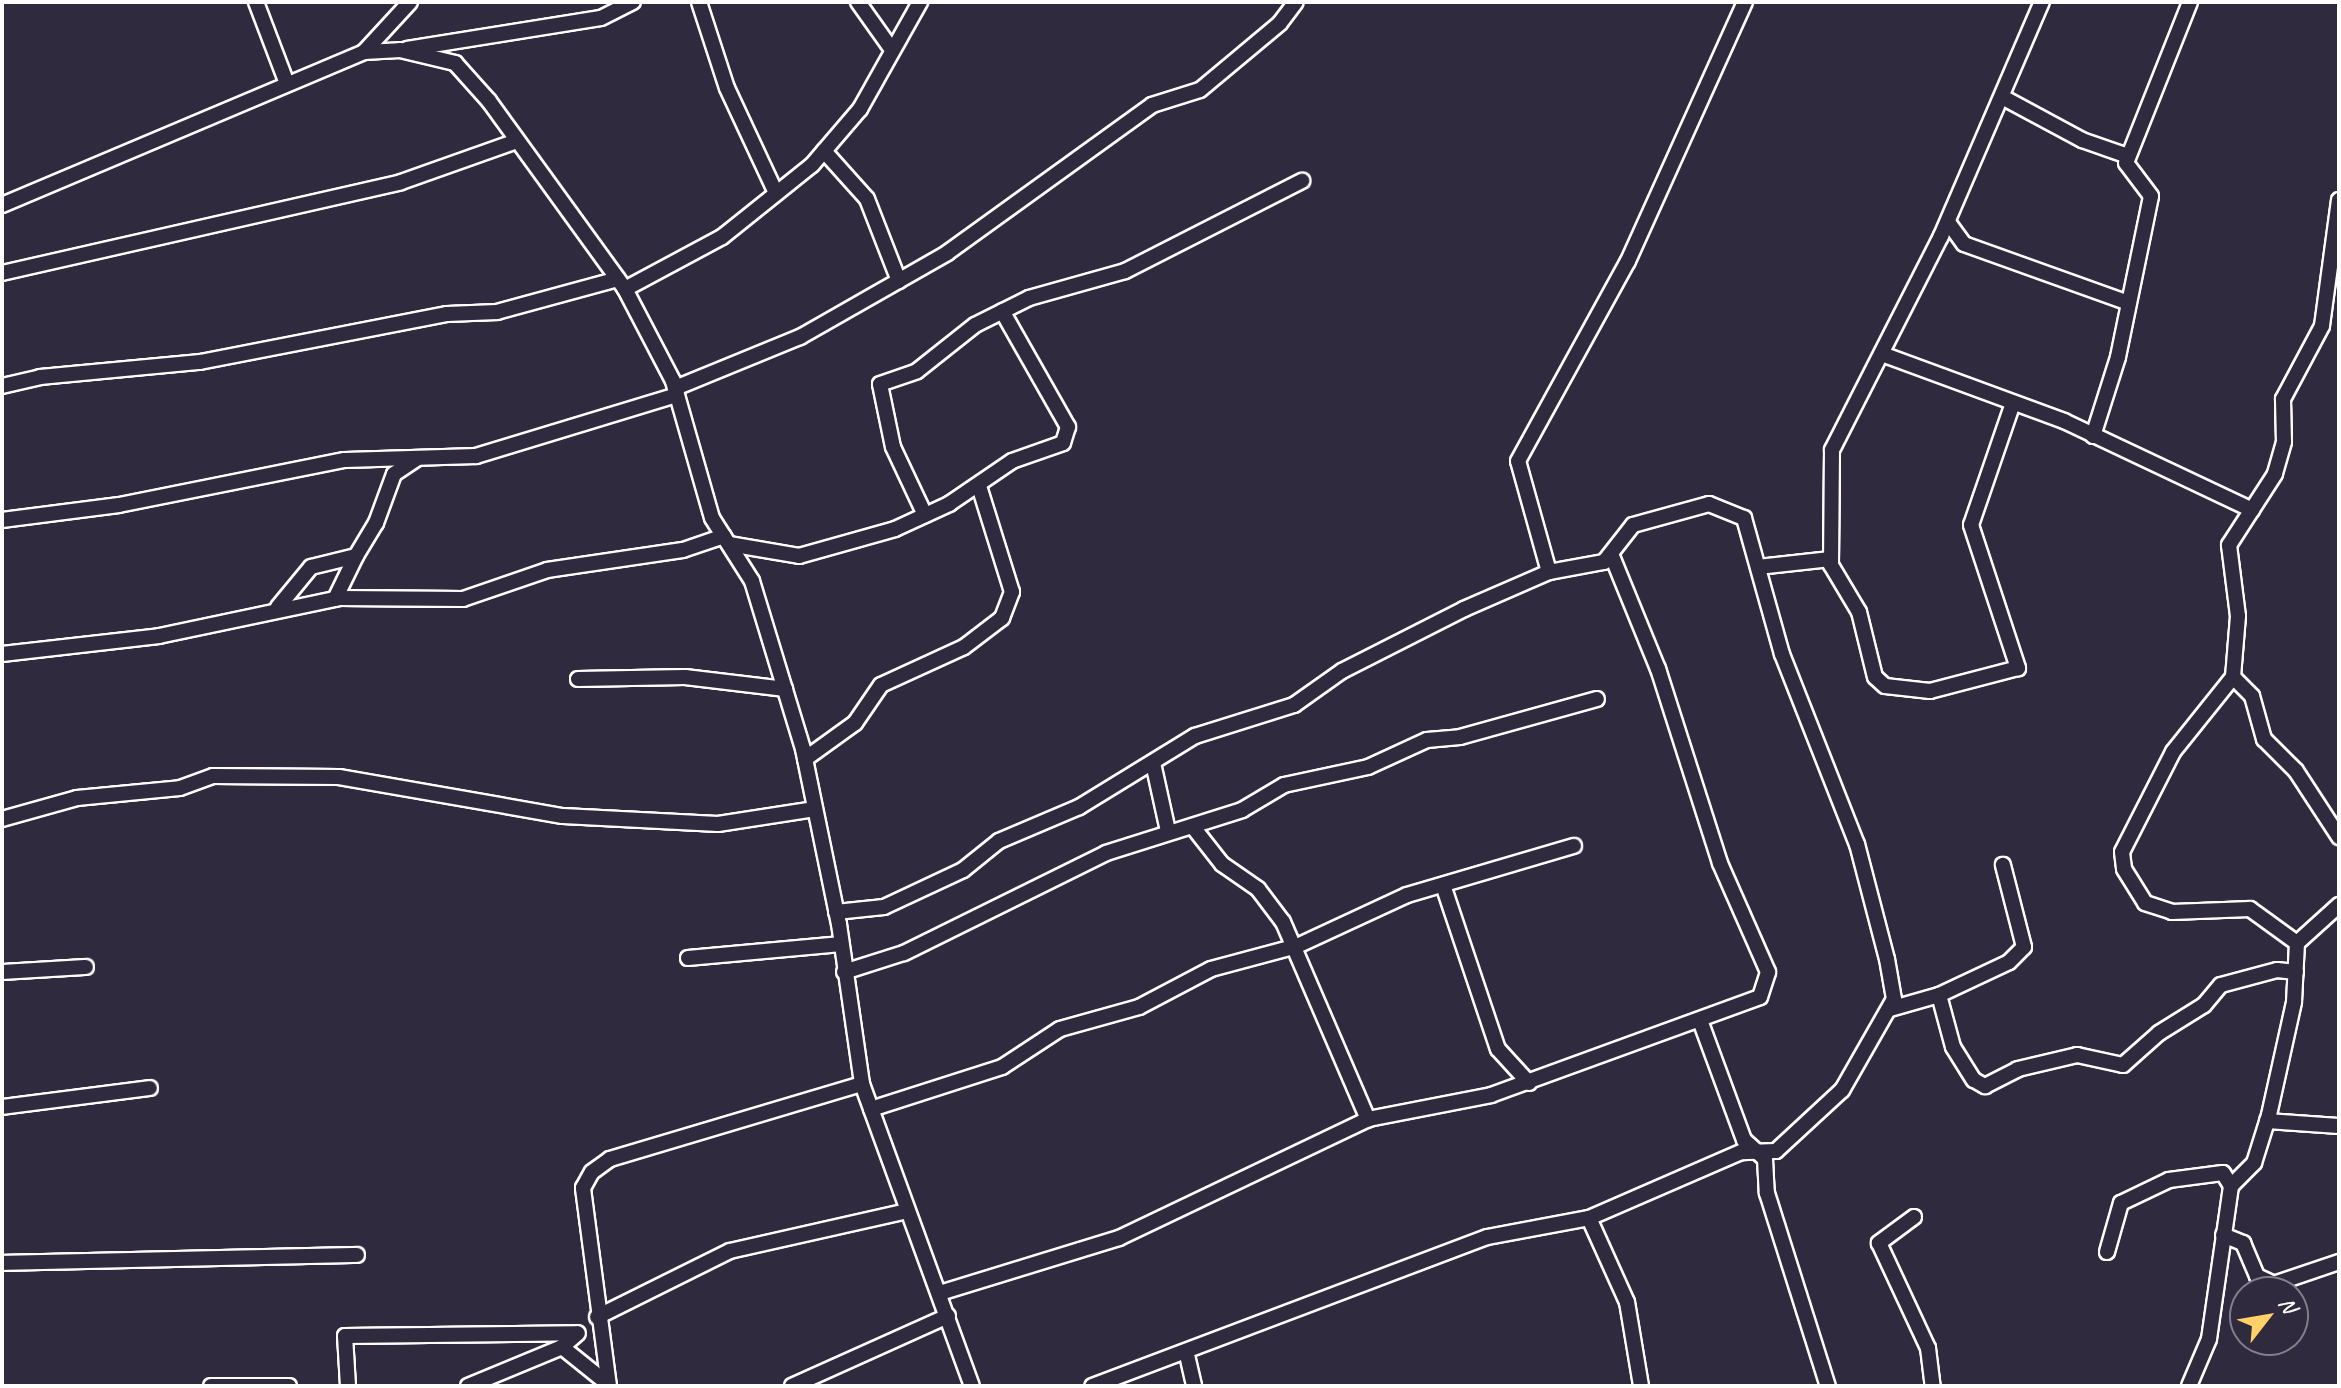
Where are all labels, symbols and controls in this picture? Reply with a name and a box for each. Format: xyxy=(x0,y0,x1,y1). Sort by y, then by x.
north arrow xyxy=(2229,1276,2309,1356)
text: N xyxy=(2272,1292,2303,1318)

